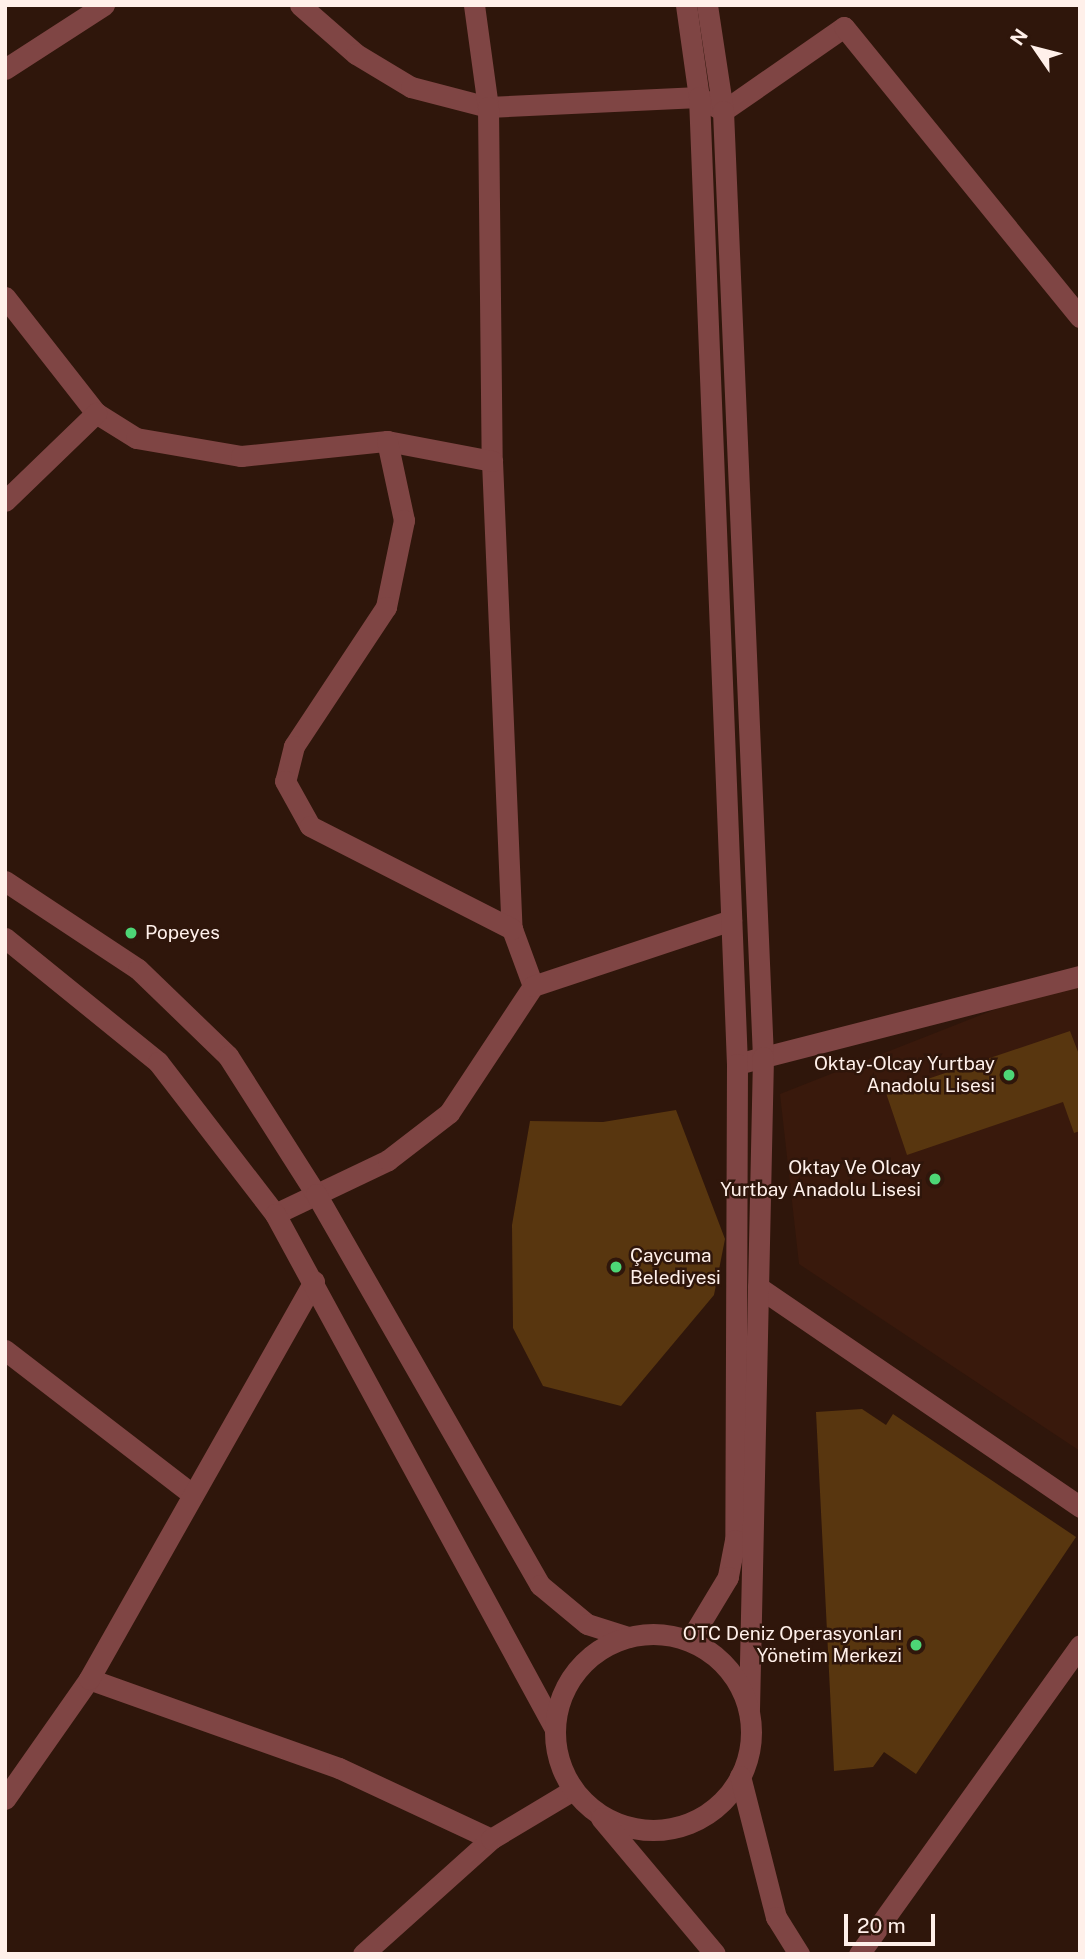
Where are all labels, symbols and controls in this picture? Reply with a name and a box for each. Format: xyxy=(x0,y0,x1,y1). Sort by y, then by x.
north arrow xyxy=(1001,14,1071,84)
text: N xyxy=(1006,25,1032,49)
place label: Popeyes xyxy=(145,922,220,944)
marker: Popeyes xyxy=(123,925,139,941)
place label: Oktay-Olcay Yurtbay Anadolu Lisesi xyxy=(814,1053,995,1097)
marker: Oktay-Olcay Yurtbay Anadolu Lisesi xyxy=(1001,1067,1017,1083)
place label: Oktay Ve Olcay Yurtbay Anadolu Lisesi xyxy=(720,1157,921,1201)
marker: Oktay Ve Olcay Yurtbay Anadolu Lisesi xyxy=(927,1171,943,1187)
place label: Çaycuma Belediyesi xyxy=(630,1245,721,1289)
marker: Çaycuma Belediyesi xyxy=(608,1259,624,1275)
place label: OTC Deniz Operasyonları Yönetim Merkezi xyxy=(683,1623,902,1667)
marker: OTC Deniz Operasyonları Yönetim Merkezi xyxy=(908,1637,924,1653)
scale bar xyxy=(847,1899,938,1943)
text: 20 m xyxy=(857,1913,906,1938)

